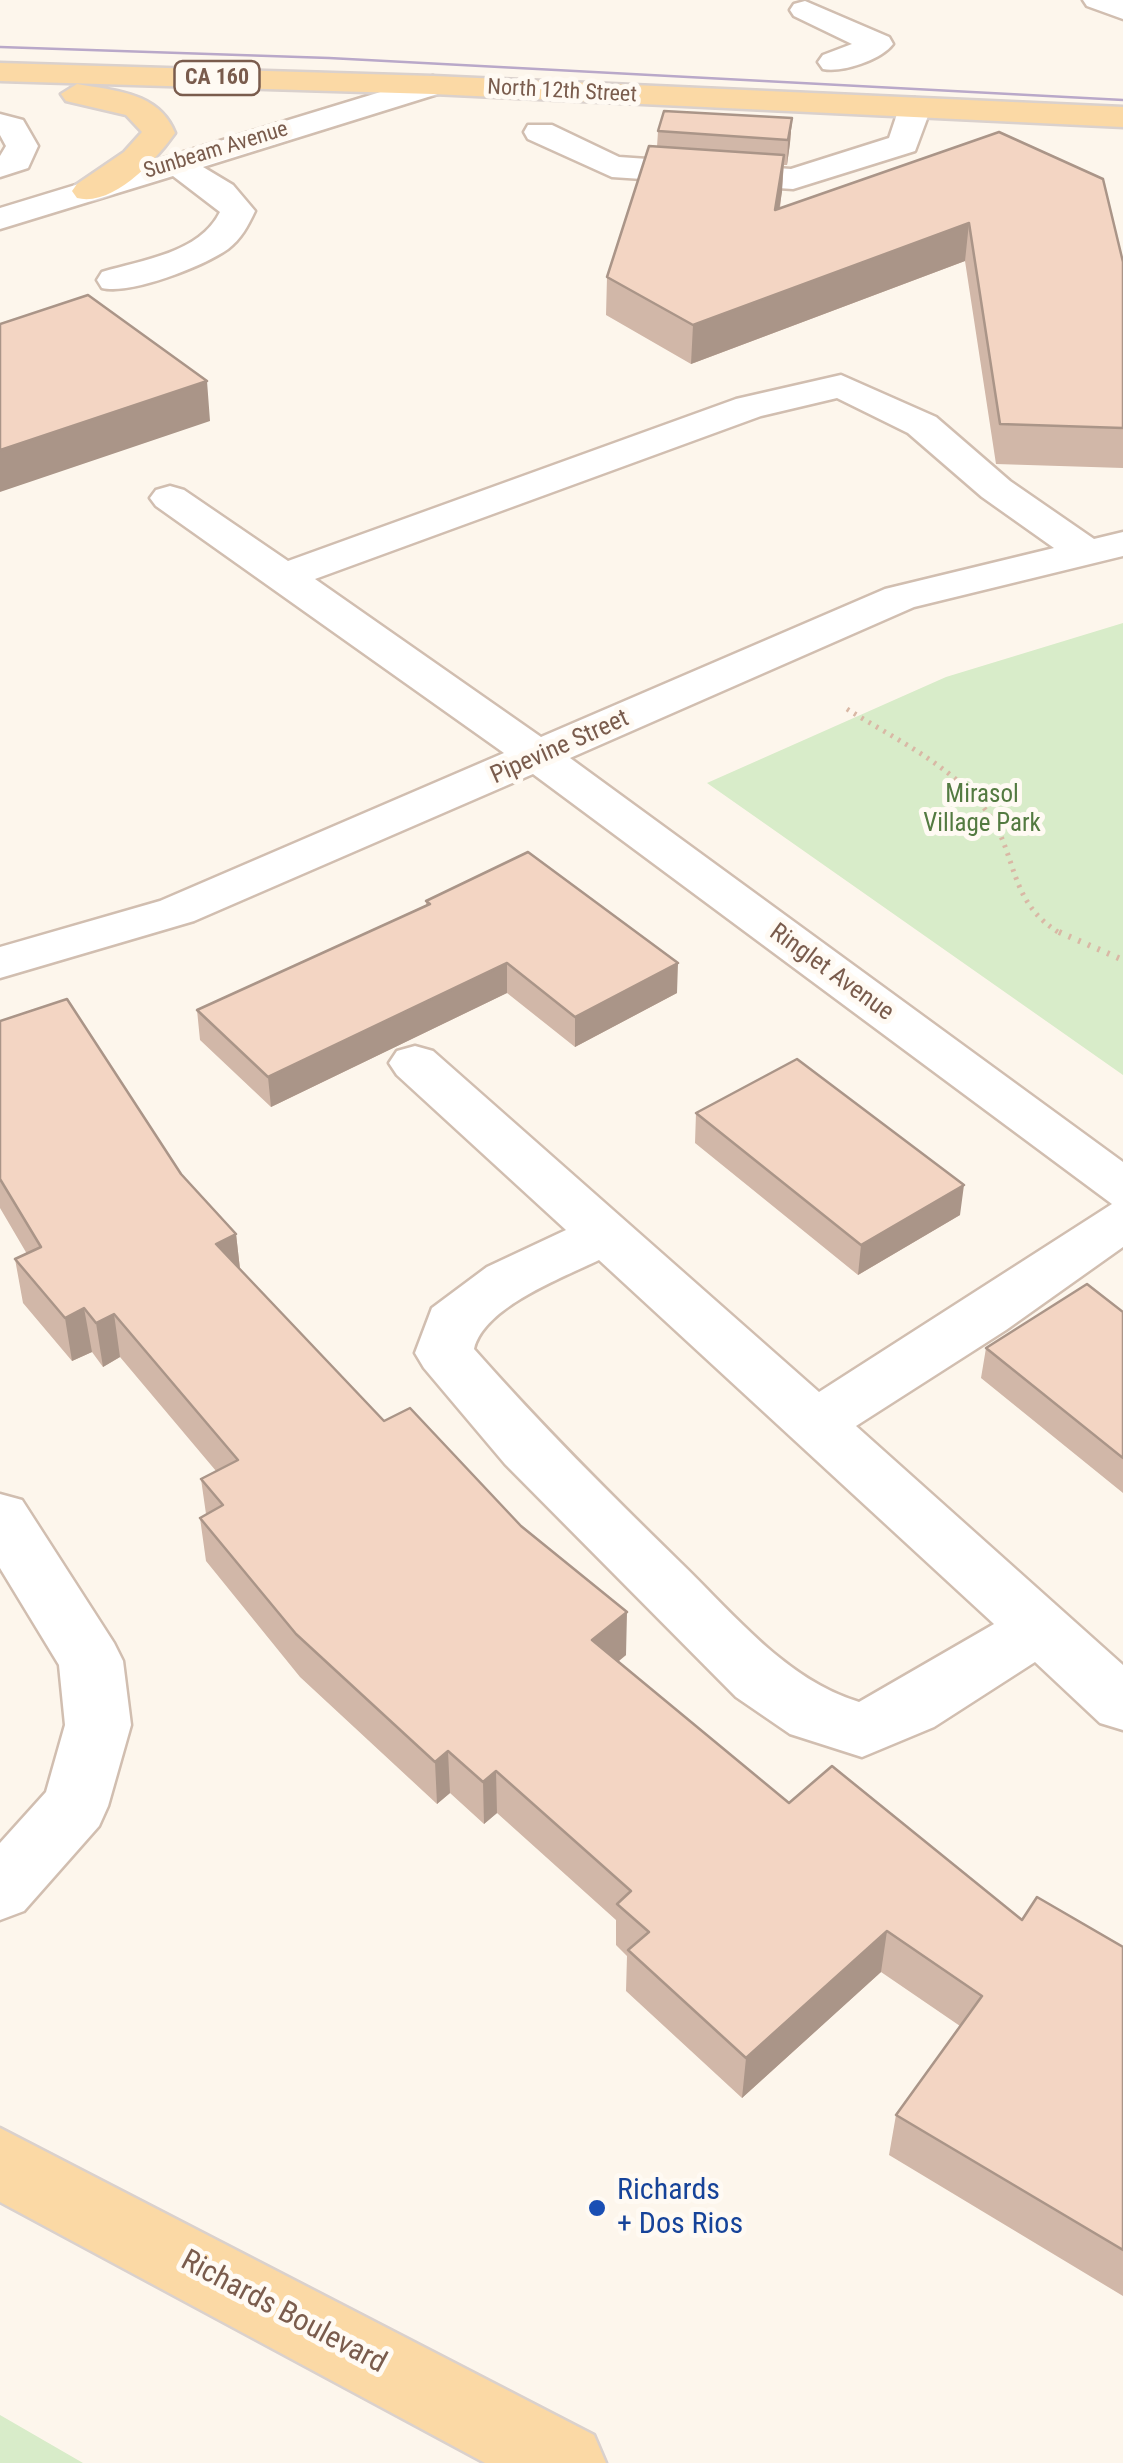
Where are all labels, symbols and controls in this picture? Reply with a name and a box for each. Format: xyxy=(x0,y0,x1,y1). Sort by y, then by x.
road number: CA 160 xyxy=(174,61,260,95)
street label: North 12th Street xyxy=(487,75,637,109)
street label: Sunbeam Avenue xyxy=(141,117,291,185)
street label: Pipevine Street xyxy=(486,704,634,792)
park label: Mirasol Village Park xyxy=(923,781,1041,840)
street label: Ringlet Avenue xyxy=(763,918,899,1028)
place label: Richards + Dos Rios xyxy=(617,2173,743,2244)
marker: Richards + Dos Rios xyxy=(586,2197,608,2219)
street label: Richards Boulevard xyxy=(174,2244,392,2382)

